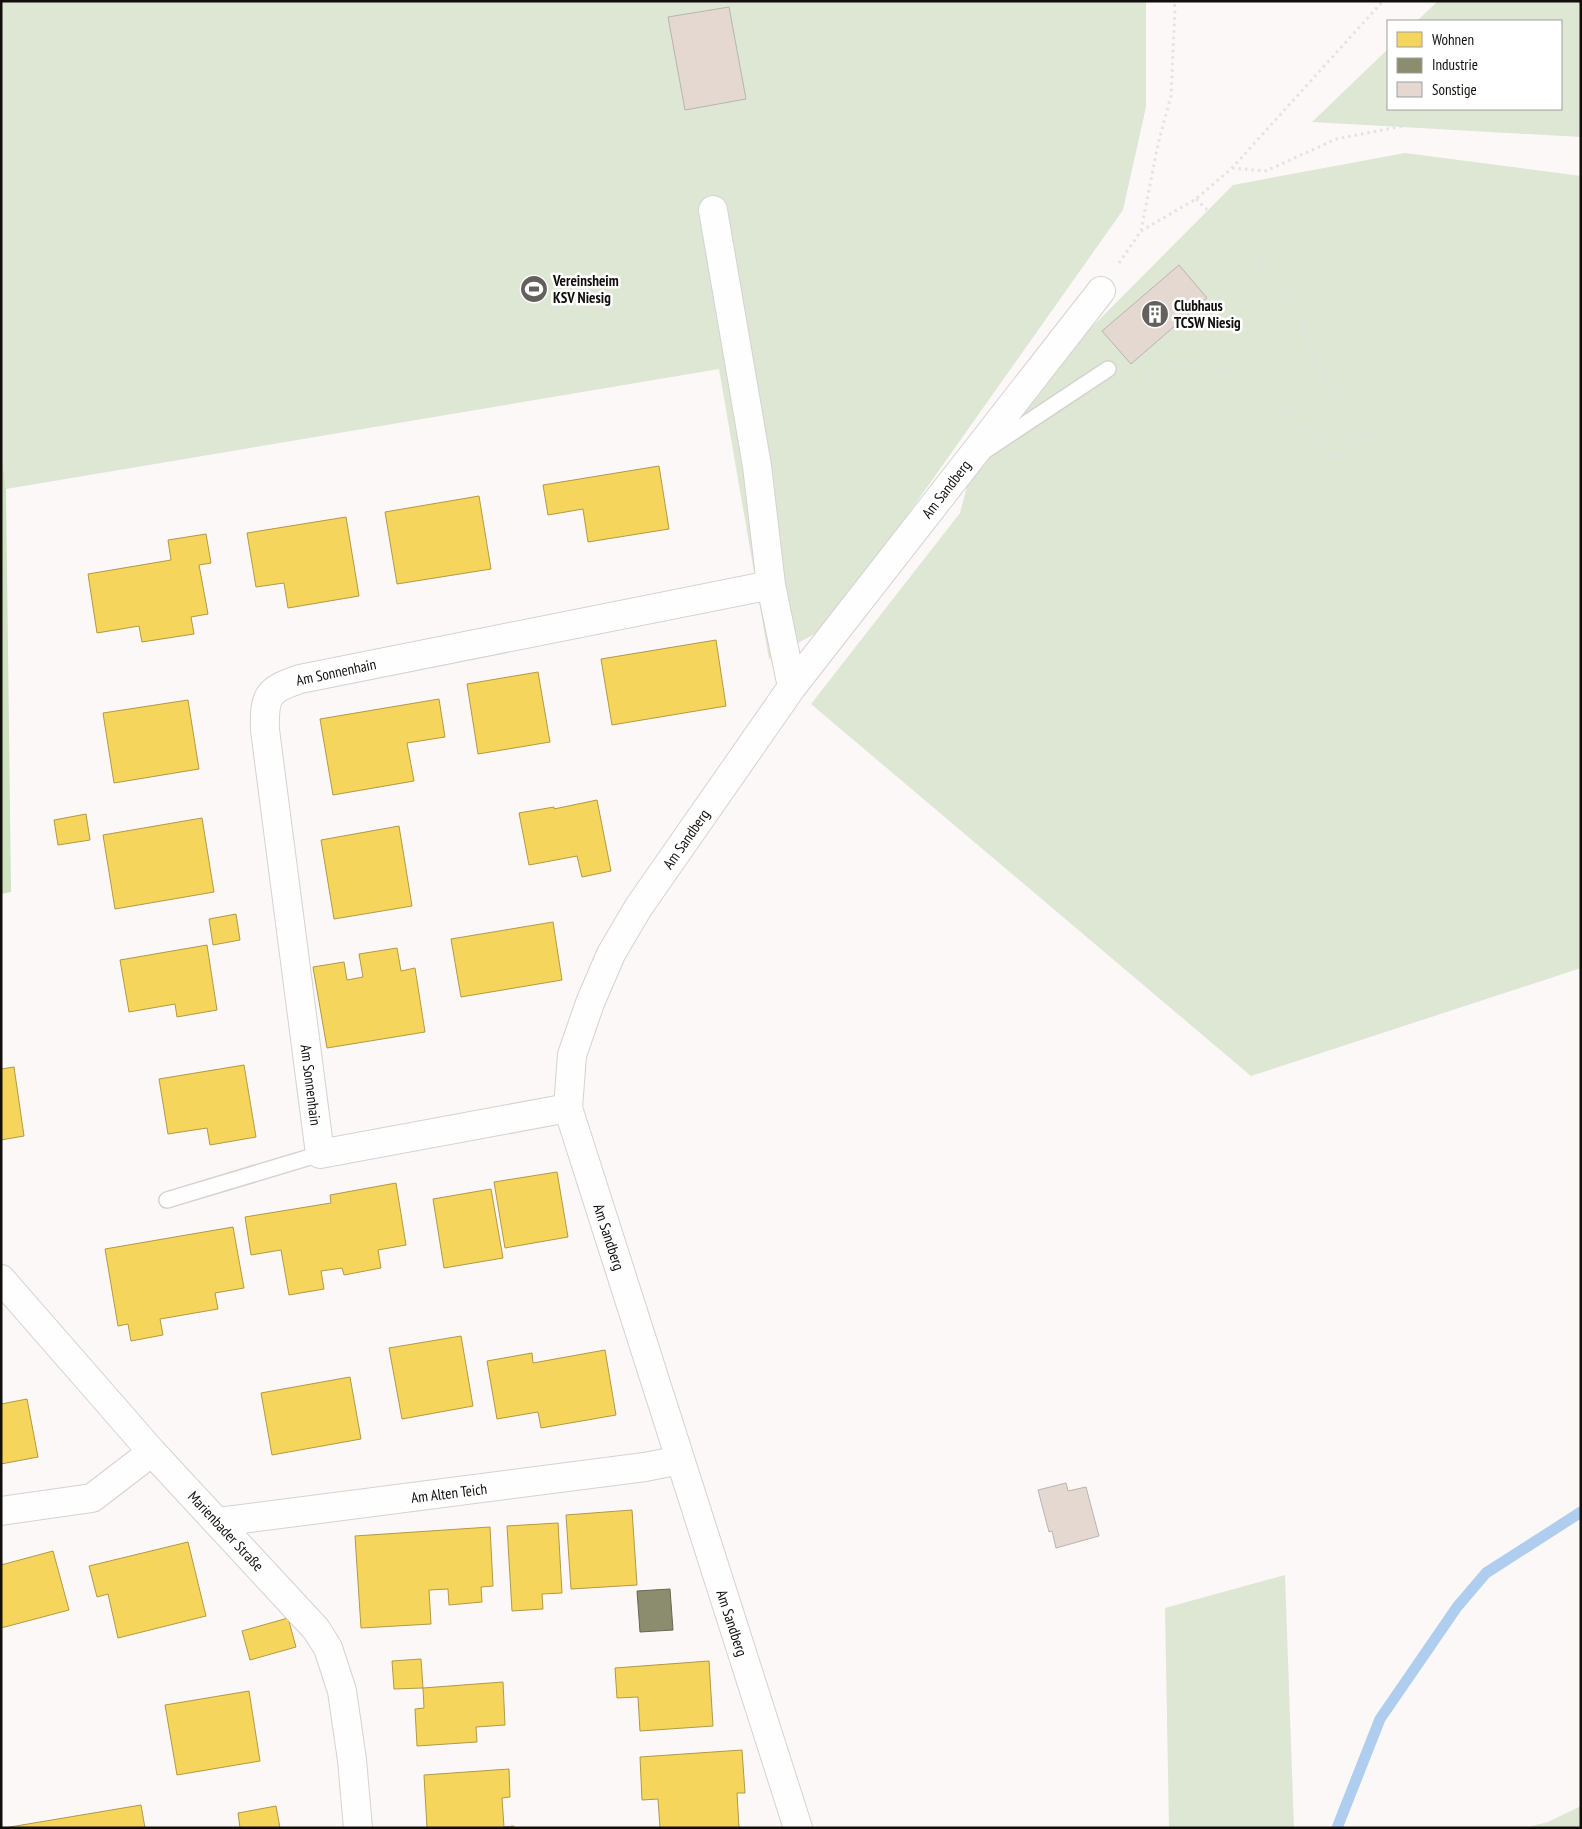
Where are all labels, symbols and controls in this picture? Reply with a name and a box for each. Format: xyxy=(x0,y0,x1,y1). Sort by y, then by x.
legend xyxy=(1387,20,1562,110)
text: Wohnen xyxy=(1432,30,1474,49)
text: Industrie xyxy=(1432,55,1478,74)
text: Sonstige xyxy=(1432,80,1477,99)
place label: Vereinsheim KSV Niesig xyxy=(552,271,619,307)
sports icon: Vereinsheim KSV Niesig xyxy=(519,274,549,304)
place label: Clubhaus TCSW Niesig xyxy=(1174,296,1241,332)
building icon: Clubhaus TCSW Niesig xyxy=(1140,299,1170,329)
street label: Am Sandberg xyxy=(917,456,975,522)
street label: Am Sonnenhain xyxy=(294,654,378,690)
street label: Am Sandberg xyxy=(658,805,714,873)
street label: Am Sonnenhain xyxy=(297,1043,325,1127)
street label: Am Sandberg xyxy=(589,1201,629,1273)
street label: Am Alten Teich xyxy=(410,1479,488,1507)
street label: Marienbader Straße xyxy=(184,1487,268,1575)
street label: Am Sandberg xyxy=(712,1587,752,1659)

